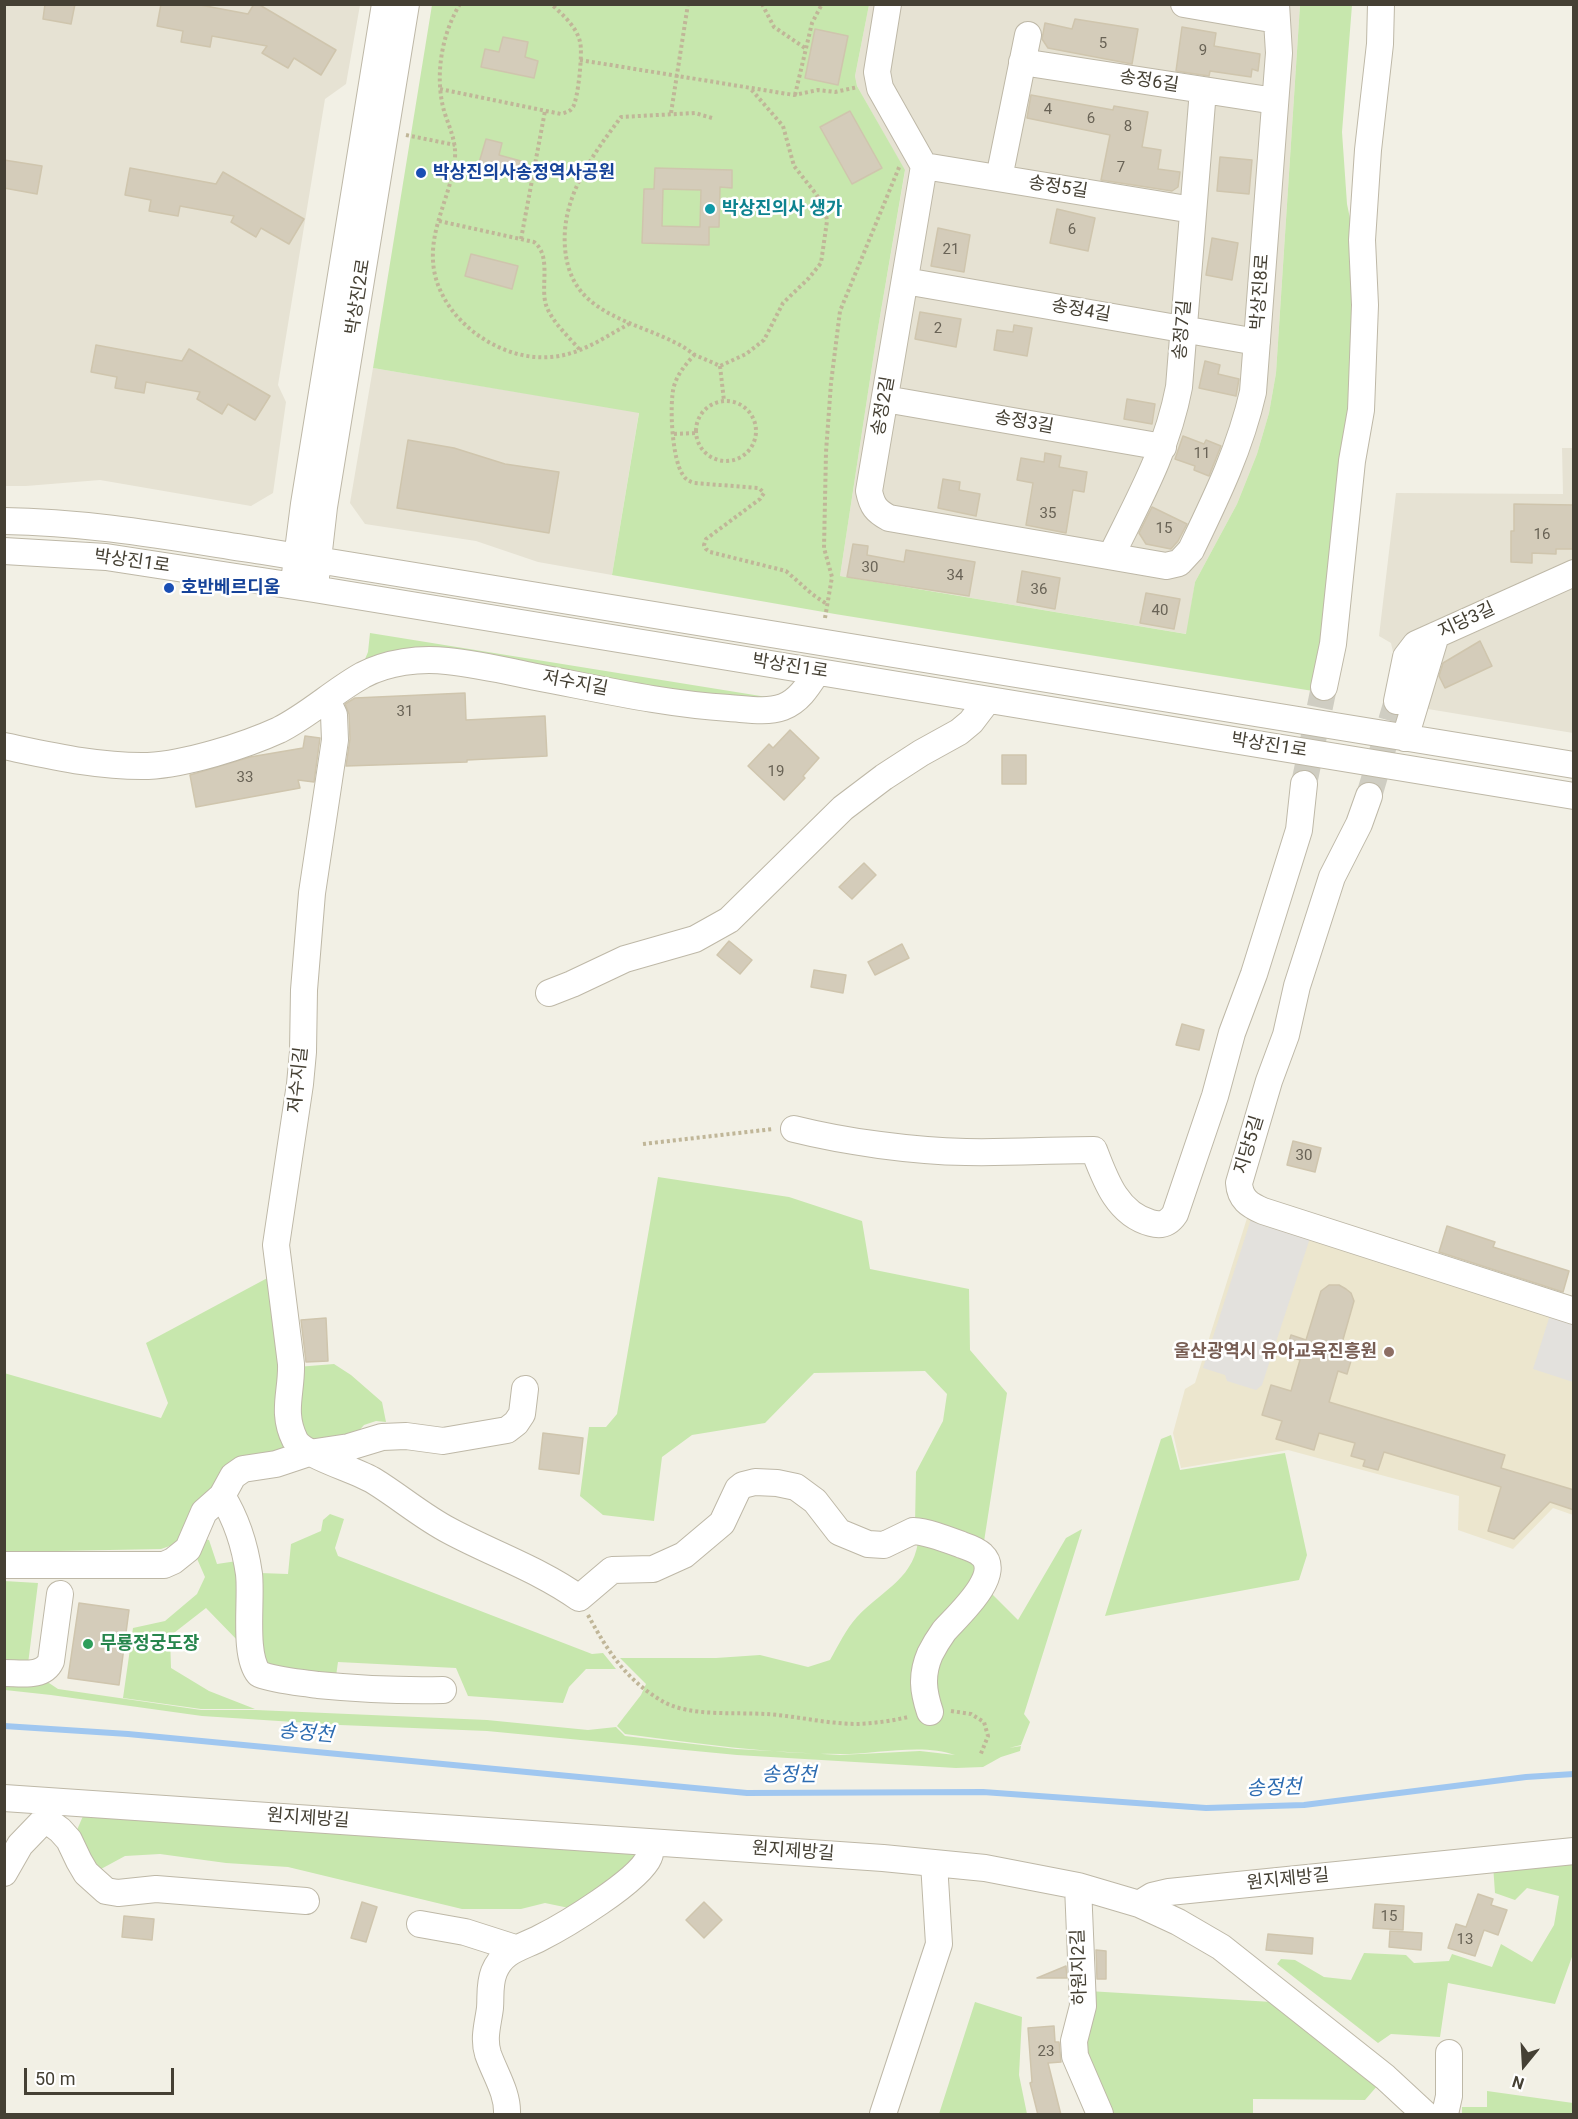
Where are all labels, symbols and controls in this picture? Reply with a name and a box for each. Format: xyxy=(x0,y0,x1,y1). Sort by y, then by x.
house number: 5 xyxy=(1099,35,1107,53)
house number: 9 xyxy=(1199,42,1207,60)
street label: 송정6길 xyxy=(1118,67,1180,97)
house number: 4 xyxy=(1044,101,1052,119)
house number: 6 xyxy=(1087,110,1095,128)
house number: 8 xyxy=(1124,118,1132,136)
house number: 7 xyxy=(1117,159,1125,177)
place label: 박상진의사송정역사공원 xyxy=(433,162,615,184)
marker: 박상진의사송정역사공원 xyxy=(414,166,428,180)
street label: 송정5길 xyxy=(1027,173,1089,203)
place label: 박상진의사 생가 xyxy=(722,198,842,220)
marker: 박상진의사 생가 xyxy=(703,202,717,216)
house number: 6 xyxy=(1068,221,1076,239)
house number: 21 xyxy=(943,241,959,259)
street label: 박상진8로 xyxy=(1248,253,1274,331)
street label: 박상진2로 xyxy=(342,258,376,336)
street label: 송정4길 xyxy=(1050,295,1112,327)
street label: 송정7길 xyxy=(1170,299,1196,361)
house number: 2 xyxy=(934,320,942,338)
street label: 송정2길 xyxy=(868,375,900,437)
street label: 송정3길 xyxy=(993,407,1055,439)
house number: 11 xyxy=(1194,445,1210,463)
house number: 35 xyxy=(1040,505,1056,523)
house number: 15 xyxy=(1156,520,1172,538)
house number: 16 xyxy=(1534,526,1550,544)
street label: 박상진1로 xyxy=(93,546,171,578)
house number: 30 xyxy=(862,559,878,577)
house number: 34 xyxy=(947,567,963,585)
place label: 호반베르디움 xyxy=(181,577,280,599)
marker: 호반베르디움 xyxy=(162,581,176,595)
house number: 36 xyxy=(1031,581,1047,599)
street label: 지당3길 xyxy=(1435,599,1499,643)
house number: 40 xyxy=(1152,602,1168,620)
street label: 박상진1로 xyxy=(751,650,829,684)
street label: 저수지길 xyxy=(540,667,610,701)
house number: 31 xyxy=(397,703,413,721)
street label: 박상진1로 xyxy=(1230,729,1308,763)
house number: 19 xyxy=(768,763,784,781)
house number: 33 xyxy=(237,769,253,787)
street label: 저수지길 xyxy=(285,1046,313,1114)
street label: 지당5길 xyxy=(1231,1113,1269,1177)
house number: 30 xyxy=(1296,1147,1312,1165)
place label: 울산광역시 유아교육진흥원 xyxy=(1174,1341,1377,1363)
marker: 울산광역시 유아교육진흥원 xyxy=(1382,1345,1396,1359)
place label: 무룡정궁도장 xyxy=(100,1633,199,1655)
marker: 무룡정궁도장 xyxy=(81,1637,95,1651)
water label: 송정천 xyxy=(277,1720,335,1748)
water label: 송정천 xyxy=(761,1764,817,1788)
water label: 송정천 xyxy=(1246,1776,1302,1802)
street label: 원지제방길 xyxy=(266,1805,350,1833)
street label: 원지제방길 xyxy=(751,1838,835,1866)
street label: 원지제방길 xyxy=(1246,1865,1330,1895)
house number: 15 xyxy=(1381,1908,1397,1926)
street label: 하원지2길 xyxy=(1068,1928,1092,2006)
house number: 13 xyxy=(1457,1931,1473,1949)
north arrow xyxy=(1494,2035,1554,2095)
house number: 23 xyxy=(1038,2043,1054,2061)
scale bar xyxy=(27,2056,177,2094)
text: 50 m xyxy=(35,2068,75,2089)
text: N xyxy=(1510,2072,1527,2093)

